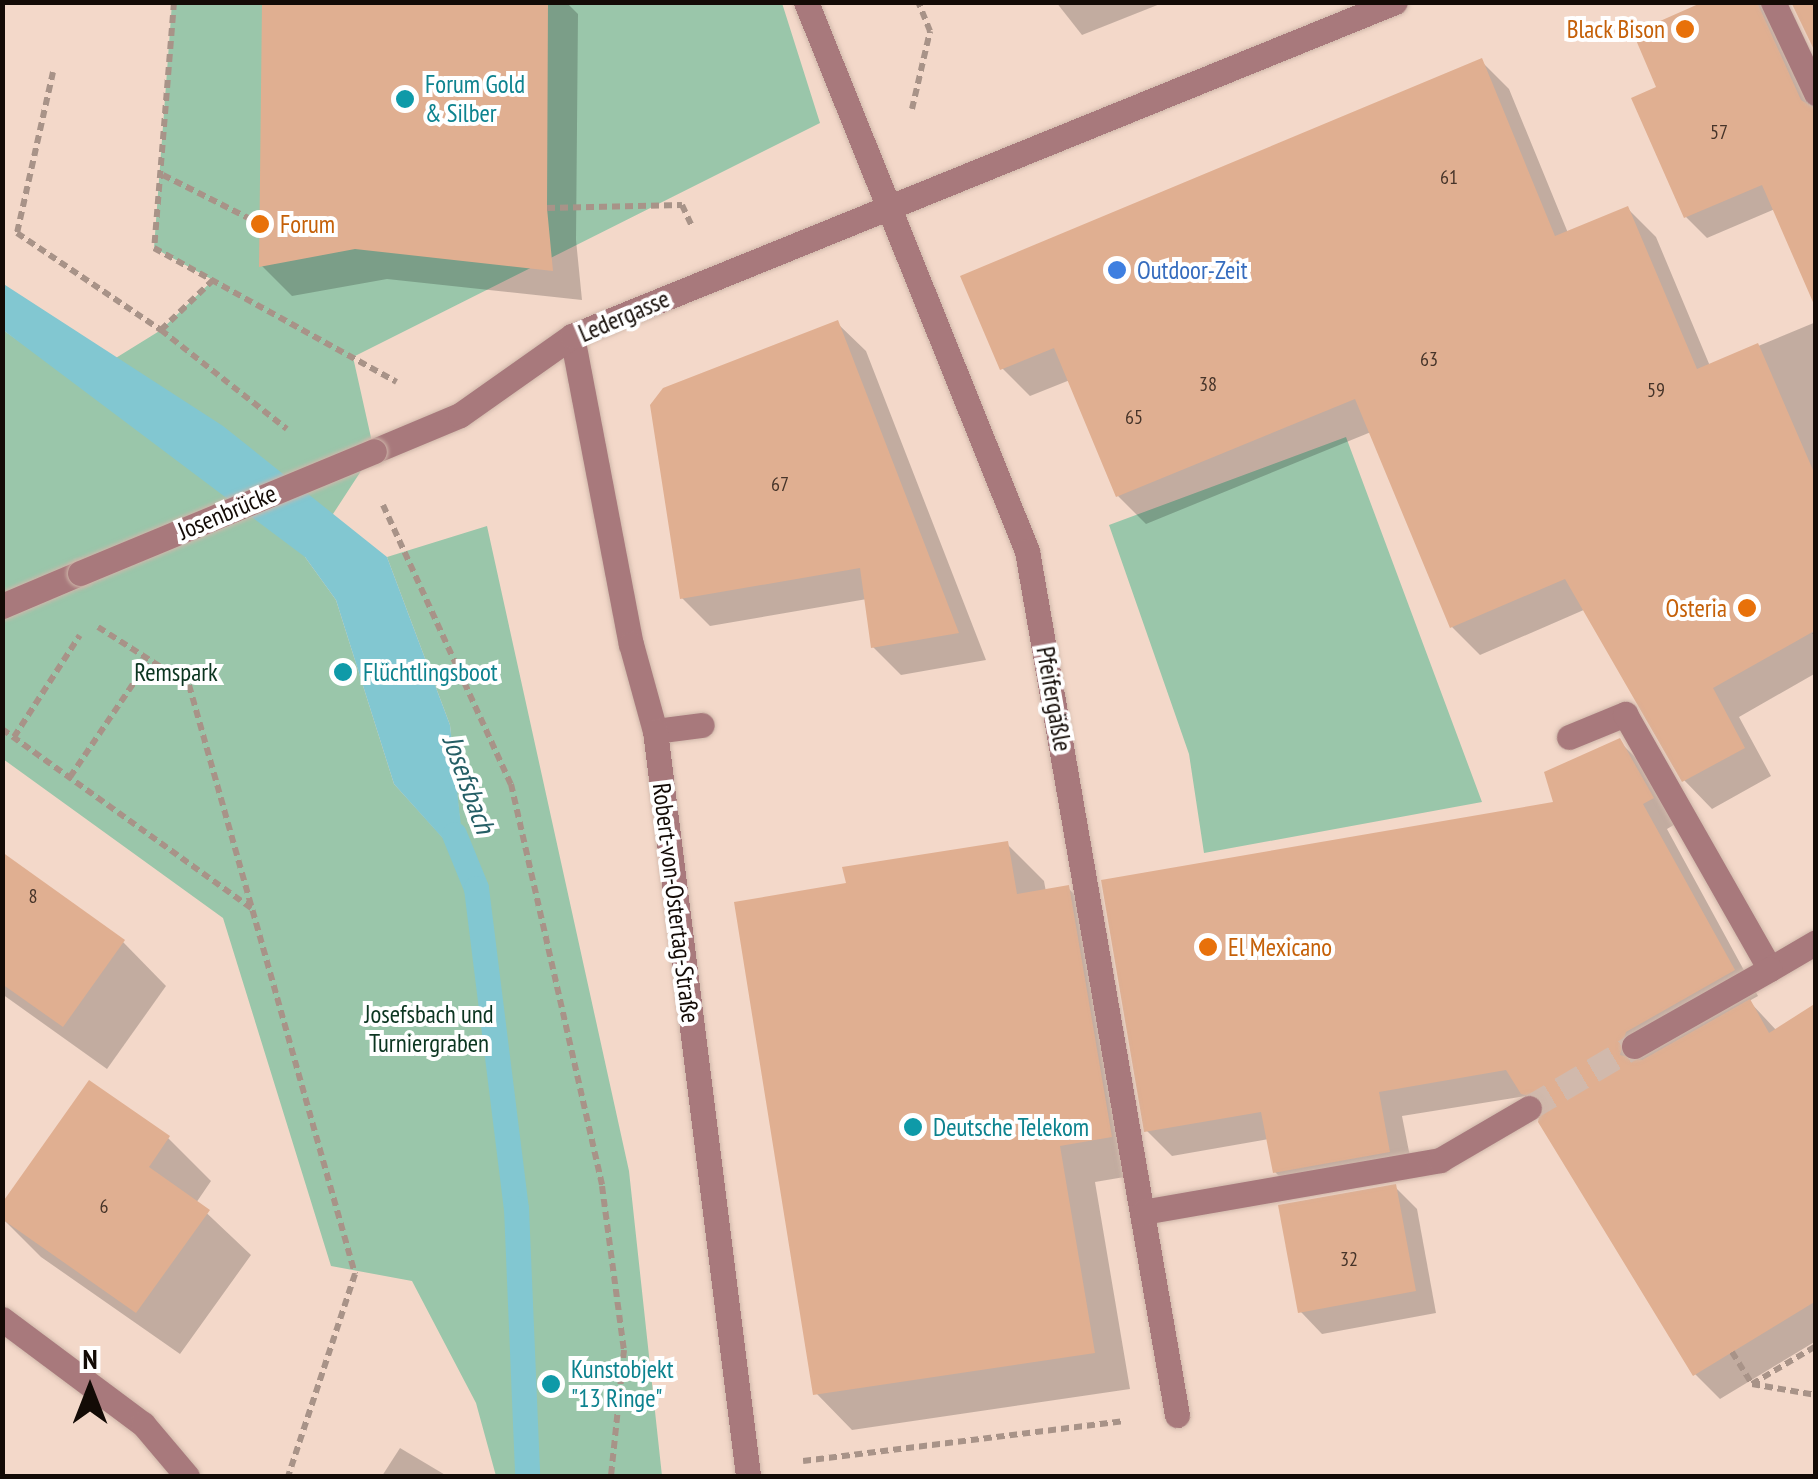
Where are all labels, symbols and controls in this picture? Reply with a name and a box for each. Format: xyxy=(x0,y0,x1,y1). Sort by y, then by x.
place label: Black Bison xyxy=(1566,14,1665,44)
marker: Black Bison xyxy=(1674,18,1696,40)
place label: Forum Gold & Silber xyxy=(425,70,525,129)
marker: Forum Gold & Silber xyxy=(394,88,416,110)
house number: 57 xyxy=(1710,120,1728,144)
house number: 61 xyxy=(1440,165,1458,189)
place label: Forum xyxy=(280,209,335,239)
marker: Forum xyxy=(249,213,271,235)
place label: Outdoor-Zeit xyxy=(1137,255,1248,285)
marker: Outdoor-Zeit xyxy=(1106,259,1128,281)
street label: Ledergasse xyxy=(574,284,674,348)
house number: 63 xyxy=(1420,347,1438,371)
house number: 38 xyxy=(1199,372,1217,396)
house number: 59 xyxy=(1647,378,1665,402)
house number: 65 xyxy=(1125,405,1143,429)
house number: 67 xyxy=(771,472,789,496)
street label: Josenbrücke xyxy=(173,478,281,546)
place label: Osteria xyxy=(1666,593,1727,623)
marker: Osteria xyxy=(1736,597,1758,619)
street label: Pfeifergäßle xyxy=(1030,644,1078,754)
park label: Remspark xyxy=(134,657,218,687)
place label: Flüchtlingsboot xyxy=(363,657,498,687)
marker: Flüchtlingsboot xyxy=(332,661,354,683)
water label: Josefsbach xyxy=(436,730,502,838)
street label: Robert-von-Ostertag-Straße xyxy=(646,781,706,1025)
house number: 8 xyxy=(29,884,37,908)
place label: El Mexicano xyxy=(1228,932,1332,962)
marker: El Mexicano xyxy=(1197,936,1219,958)
park label: Josefsbach und Turniergraben xyxy=(364,1000,494,1059)
place label: Deutsche Telekom xyxy=(933,1112,1090,1142)
marker: Deutsche Telekom xyxy=(902,1116,924,1138)
house number: 6 xyxy=(100,1194,108,1218)
house number: 32 xyxy=(1340,1247,1358,1271)
north arrow xyxy=(40,1339,140,1439)
text: N xyxy=(82,1340,98,1377)
place label: Kunstobjekt "13 Ringe" xyxy=(571,1355,674,1414)
marker: Kunstobjekt "13 Ringe" xyxy=(540,1373,562,1395)

